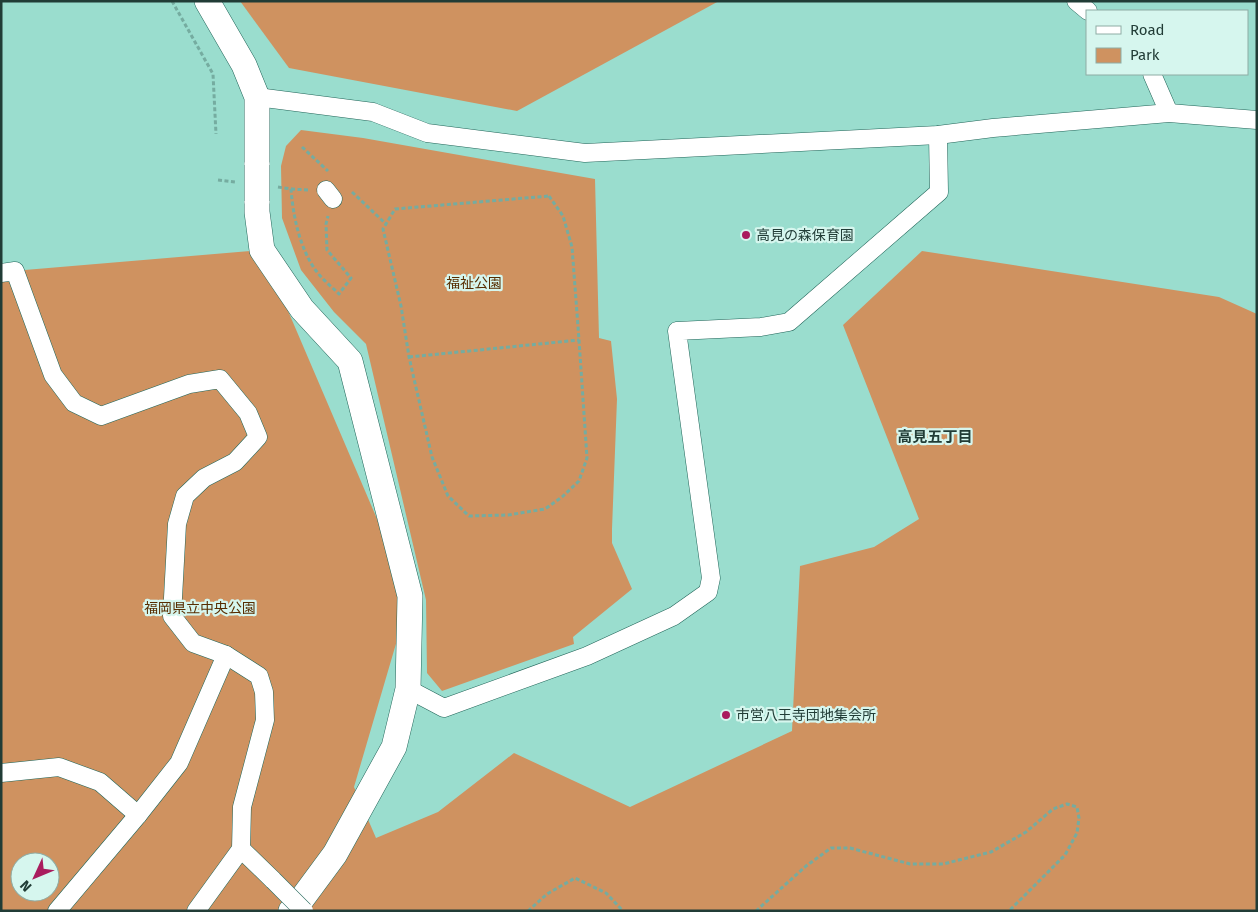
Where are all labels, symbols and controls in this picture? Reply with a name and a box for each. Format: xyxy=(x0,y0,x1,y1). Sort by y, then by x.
legend xyxy=(1086,10,1248,75)
text: Road xyxy=(1130,21,1165,39)
text: Park xyxy=(1130,46,1160,64)
place label: 高見の森保育園 xyxy=(756,227,854,244)
marker: 高見の森保育園 xyxy=(740,229,752,241)
park label: 福祉公園 xyxy=(446,275,502,292)
district label: 高見五丁目 xyxy=(897,428,973,446)
park label: 福岡県立中央公園 xyxy=(144,600,256,617)
place label: 市営八王寺団地集会所 xyxy=(736,707,876,724)
marker: 市営八王寺団地集会所 xyxy=(720,709,732,721)
north arrow xyxy=(10,852,60,902)
text: N xyxy=(17,876,35,895)

